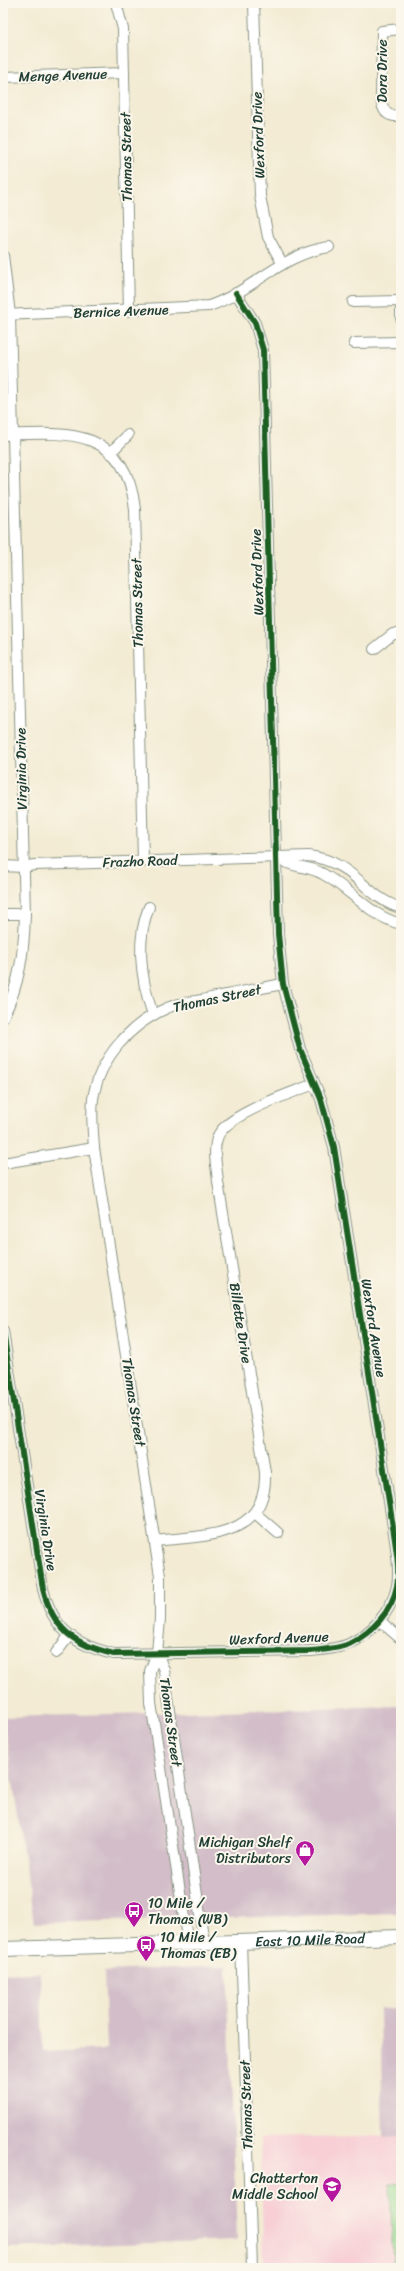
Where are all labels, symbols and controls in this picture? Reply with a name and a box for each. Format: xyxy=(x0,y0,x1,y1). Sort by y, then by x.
street label: Dora Drive xyxy=(370,39,395,103)
street label: Menge Avenue xyxy=(18,61,108,90)
street label: Wexford Drive xyxy=(244,91,273,179)
street label: Thomas Street xyxy=(113,111,140,202)
street label: Bernice Avenue xyxy=(73,297,169,326)
street label: Wexford Drive xyxy=(243,528,272,616)
street label: Thomas Street xyxy=(124,557,151,648)
street label: Virginia Drive xyxy=(8,727,35,810)
street label: Frazho Road xyxy=(102,848,180,875)
street label: Thomas Street xyxy=(171,977,265,1020)
street label: Wexford Avenue xyxy=(353,1277,394,1379)
street label: Billette Drive xyxy=(222,1281,259,1365)
street label: Thomas Street xyxy=(114,1356,153,1450)
street label: Virginia Drive xyxy=(27,1488,64,1573)
street label: Wexford Avenue xyxy=(229,1624,329,1653)
street label: Thomas Street xyxy=(152,1676,189,1770)
place label: Michigan Shelf Distributors xyxy=(199,1830,293,1871)
shop icon: Michigan Shelf Distributors xyxy=(294,1839,316,1867)
place label: 10 Mile / Thomas (WB) xyxy=(148,1891,228,1932)
bus stop icon: 10 Mile / Thomas (WB) xyxy=(123,1900,145,1928)
place label: 10 Mile / Thomas (EB) xyxy=(160,1925,237,1966)
street label: East 10 Mile Road xyxy=(255,1926,367,1954)
bus stop icon: 10 Mile / Thomas (EB) xyxy=(135,1934,157,1962)
street label: Thomas Street xyxy=(232,2058,261,2150)
place label: Chatterton Middle School xyxy=(232,2166,319,2207)
school or university icon: Chatterton Middle School xyxy=(321,2175,343,2203)

